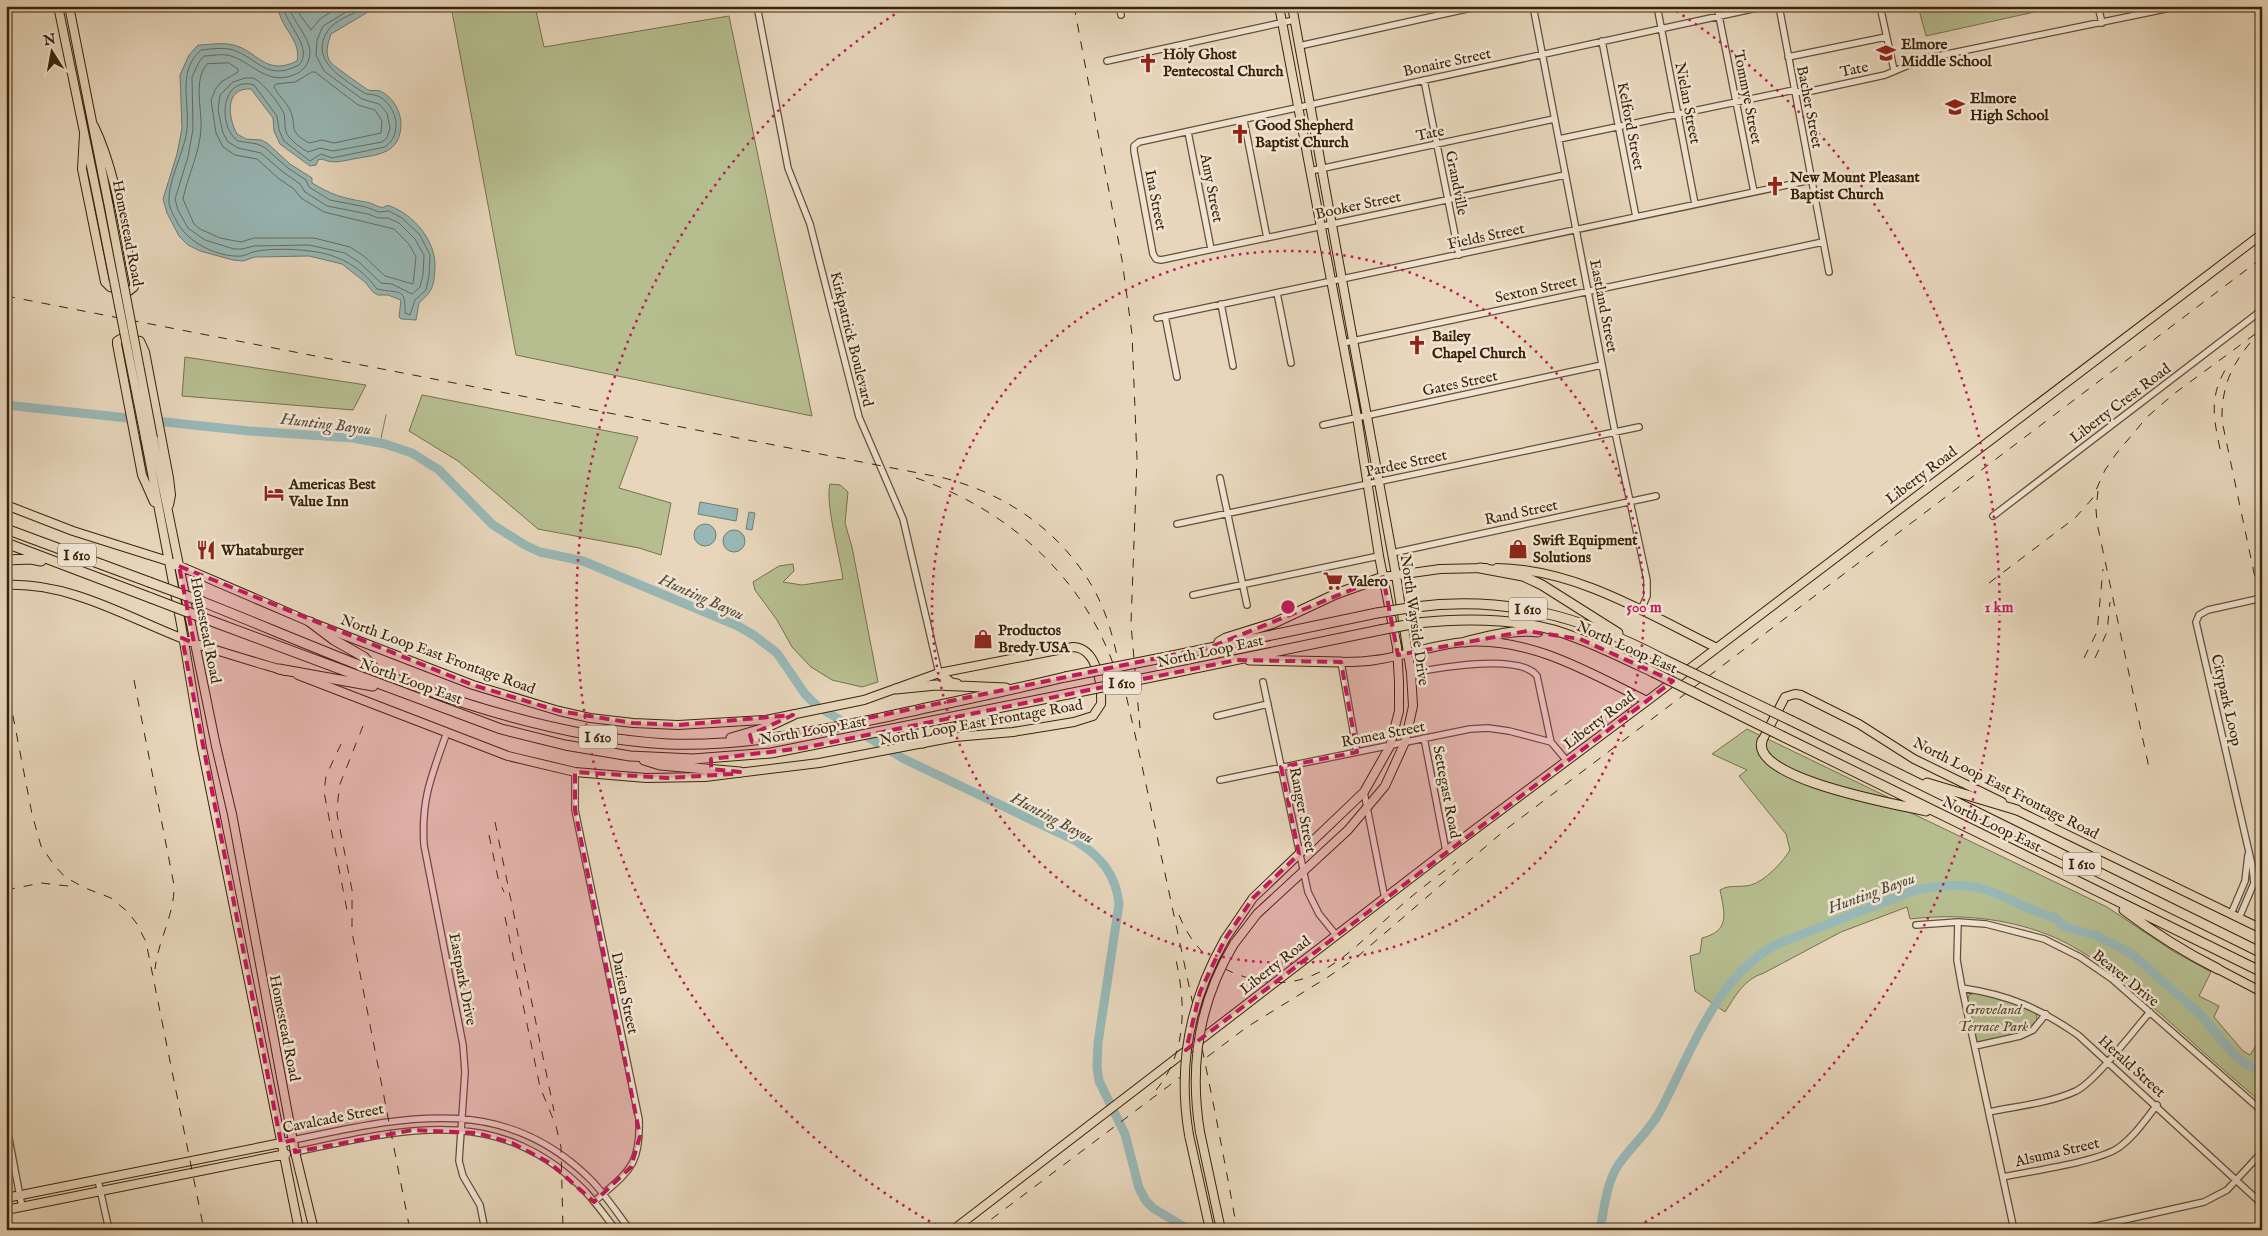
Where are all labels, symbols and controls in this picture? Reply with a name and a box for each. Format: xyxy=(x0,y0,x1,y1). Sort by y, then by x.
north arrow xyxy=(28,28,78,78)
text: N xyxy=(41,30,57,50)
place label: Elmore Middle School xyxy=(1901,35,1992,71)
school or university icon: Elmore Middle School xyxy=(1875,42,1897,64)
street label: Bonaire Street xyxy=(1401,44,1493,81)
place label: Holy Ghost Pentecostal Church xyxy=(1163,45,1284,81)
street label: Tommye Street xyxy=(1729,48,1766,146)
church icon: Holy Ghost Pentecostal Church xyxy=(1137,52,1159,74)
street label: Tate xyxy=(1838,57,1870,82)
street label: Nielan Street xyxy=(1670,61,1705,146)
street label: Bacher Street xyxy=(1792,64,1827,150)
street label: Kelford Street xyxy=(1613,80,1648,172)
place label: Elmore High School xyxy=(1970,89,2049,125)
school or university icon: Elmore High School xyxy=(1944,96,1966,118)
place label: Good Shepherd Baptist Church xyxy=(1255,116,1354,152)
street label: Tate xyxy=(1414,121,1446,146)
church icon: Good Shepherd Baptist Church xyxy=(1229,123,1251,145)
street label: Grandville xyxy=(1441,149,1472,217)
street label: Amy Street xyxy=(1195,151,1227,224)
street label: Ina Street xyxy=(1140,168,1171,232)
place label: New Mount Pleasant Baptist Church xyxy=(1789,168,1920,204)
church icon: New Mount Pleasant Baptist Church xyxy=(1764,175,1786,197)
street label: Homestead Road xyxy=(108,178,147,289)
street label: Booker Street xyxy=(1314,187,1403,224)
street label: Fields Street xyxy=(1446,219,1526,254)
street label: Eastland Street xyxy=(1585,258,1622,354)
street label: Kirkpatrick Boulevard xyxy=(826,270,878,410)
street label: Sexton Street xyxy=(1493,272,1579,307)
place label: Bailey Chapel Church xyxy=(1432,327,1527,363)
church icon: Bailey Chapel Church xyxy=(1406,334,1428,356)
street label: Liberty Crest Road xyxy=(2066,359,2175,448)
street label: Gates Street xyxy=(1421,366,1499,401)
water label: Hunting Bayou xyxy=(278,409,372,440)
street label: Liberty Road xyxy=(1882,442,1962,508)
street label: Pardee Street xyxy=(1364,446,1449,481)
place label: Americas Best Value Inn xyxy=(288,475,377,511)
hotel icon: Americas Best Value Inn xyxy=(263,482,285,504)
street label: Rand Street xyxy=(1483,495,1559,530)
place label: Swift Equipment Solutions xyxy=(1533,531,1638,567)
shop icon: Swift Equipment Solutions xyxy=(1507,538,1529,560)
restaurant icon: Whataburger xyxy=(195,539,217,561)
place label: Whataburger xyxy=(220,541,304,560)
road number: I 610 xyxy=(58,544,96,566)
street label: North Wayside Drive xyxy=(1396,553,1433,687)
water label: Hunting Bayou xyxy=(655,570,747,626)
supermarket icon: Valero xyxy=(1322,570,1344,592)
place label: Valero xyxy=(1347,572,1388,591)
street label: Homestead Road xyxy=(186,575,225,686)
centre of rings xyxy=(1279,598,1297,616)
road number: I 610 xyxy=(1509,598,1547,620)
text: 500 m xyxy=(1627,598,1662,617)
text: 1 km xyxy=(1985,598,2014,617)
street label: North Loop East Frontage Road xyxy=(338,610,538,698)
street label: North Loop East xyxy=(1574,617,1680,678)
place label: Productos Bredy USA xyxy=(998,621,1070,657)
shop icon: Productos Bredy USA xyxy=(972,628,994,650)
street label: North Loop East xyxy=(1155,631,1265,672)
street label: Citypark Loop xyxy=(2207,652,2246,748)
street label: North Loop East xyxy=(357,654,465,708)
road number: I 610 xyxy=(1103,671,1141,694)
street label: Liberty Road xyxy=(1560,687,1640,753)
street label: North Loop East Frontage Road xyxy=(878,695,1085,750)
street label: North Loop East xyxy=(758,712,868,749)
street label: Romea Street xyxy=(1340,717,1427,752)
road number: I 610 xyxy=(579,726,617,749)
street label: North Loop East Frontage Road xyxy=(1910,733,2102,843)
street label: Settegast Road xyxy=(1428,744,1465,841)
street label: Ranger Street xyxy=(1285,766,1320,855)
water label: Hunting Bayou xyxy=(1006,788,1097,849)
street label: North Loop East xyxy=(1939,792,2045,856)
road number: I 610 xyxy=(2063,852,2101,876)
water label: Hunting Bayou xyxy=(1824,869,1918,919)
street label: Eastpark Drive xyxy=(444,931,481,1027)
street label: Liberty Road xyxy=(1236,931,1315,999)
street label: Beaver Drive xyxy=(2088,946,2163,1011)
street label: Darien Street xyxy=(607,950,642,1036)
street label: Homestead Road xyxy=(265,973,304,1084)
park label: Groveland Terrace Park xyxy=(1958,1000,2028,1036)
street label: Herald Street xyxy=(2094,1031,2169,1102)
street label: Cavalcade Street xyxy=(281,1099,385,1138)
street label: Alsuma Street xyxy=(2012,1134,2101,1172)

